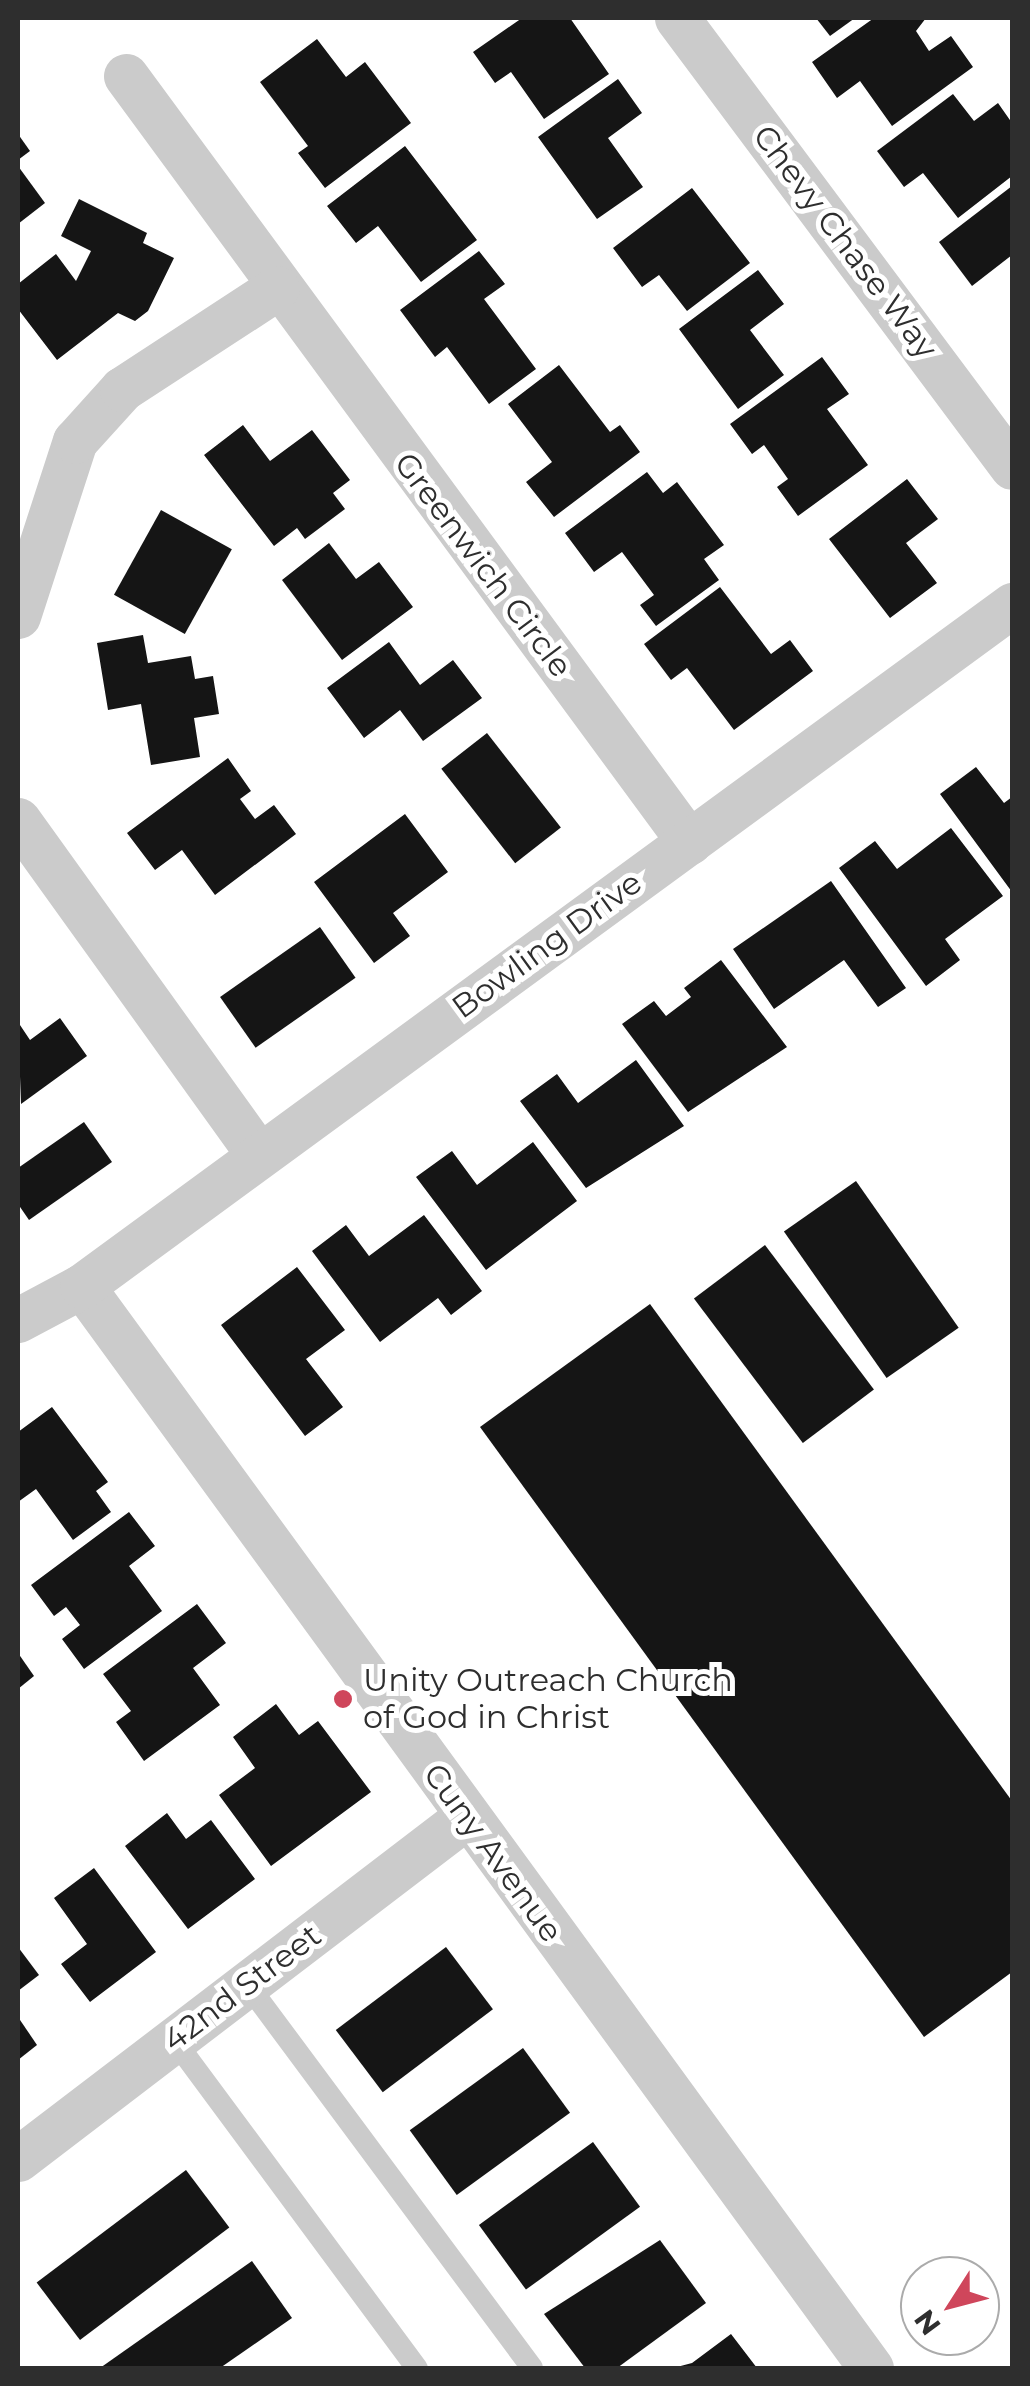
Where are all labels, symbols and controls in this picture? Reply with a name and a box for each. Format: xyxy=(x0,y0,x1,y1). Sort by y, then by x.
street label: Chevy Chase Way xyxy=(745,118,945,366)
street label: Greenwich Circle xyxy=(386,445,580,685)
street label: Bowling Drive xyxy=(445,863,649,1027)
place label: Unity Outreach Church of God in Christ xyxy=(363,1662,733,1737)
marker: Unity Outreach Church of God in Christ xyxy=(332,1688,354,1710)
street label: Cuny Avenue xyxy=(415,1756,571,1950)
street label: 42nd Street xyxy=(155,1916,329,2060)
north arrow xyxy=(900,2256,1000,2356)
text: N xyxy=(907,2303,948,2342)

